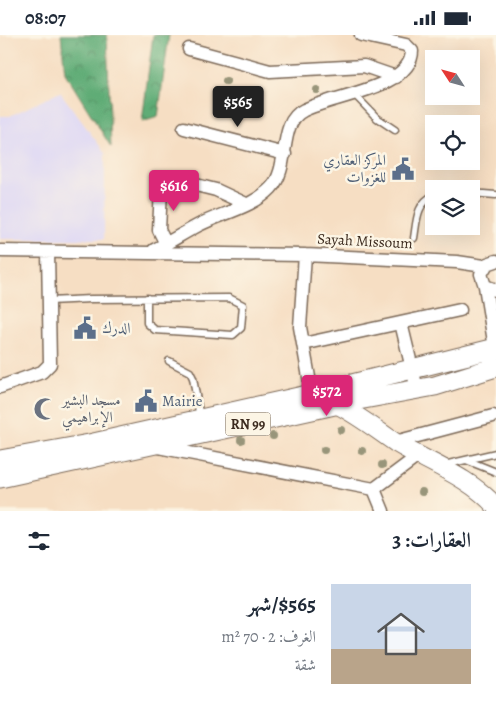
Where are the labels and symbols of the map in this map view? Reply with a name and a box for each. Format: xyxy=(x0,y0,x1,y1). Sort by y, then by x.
north arrow xyxy=(425,50,480,105)
pin: $565 xyxy=(208,86,268,128)
place label: المركز العقاري للغزوات xyxy=(323,150,386,187)
public building icon: المركز العقاري للغزوات xyxy=(390,156,416,182)
pin: $616 xyxy=(144,169,204,212)
street label: Sayah Missoum xyxy=(317,229,414,254)
public building icon: الدرك xyxy=(72,315,98,341)
place label: الدرك xyxy=(102,318,131,338)
pin: $572 xyxy=(297,375,357,417)
public building icon: Mairie xyxy=(133,388,159,414)
place label: مسجد البشير الإبراهيمي xyxy=(60,390,121,431)
place label: Mairie xyxy=(162,391,203,411)
mosque icon: مسجد البشير الإبراهيمي xyxy=(32,396,58,422)
road number: RN 99 xyxy=(226,413,270,435)

